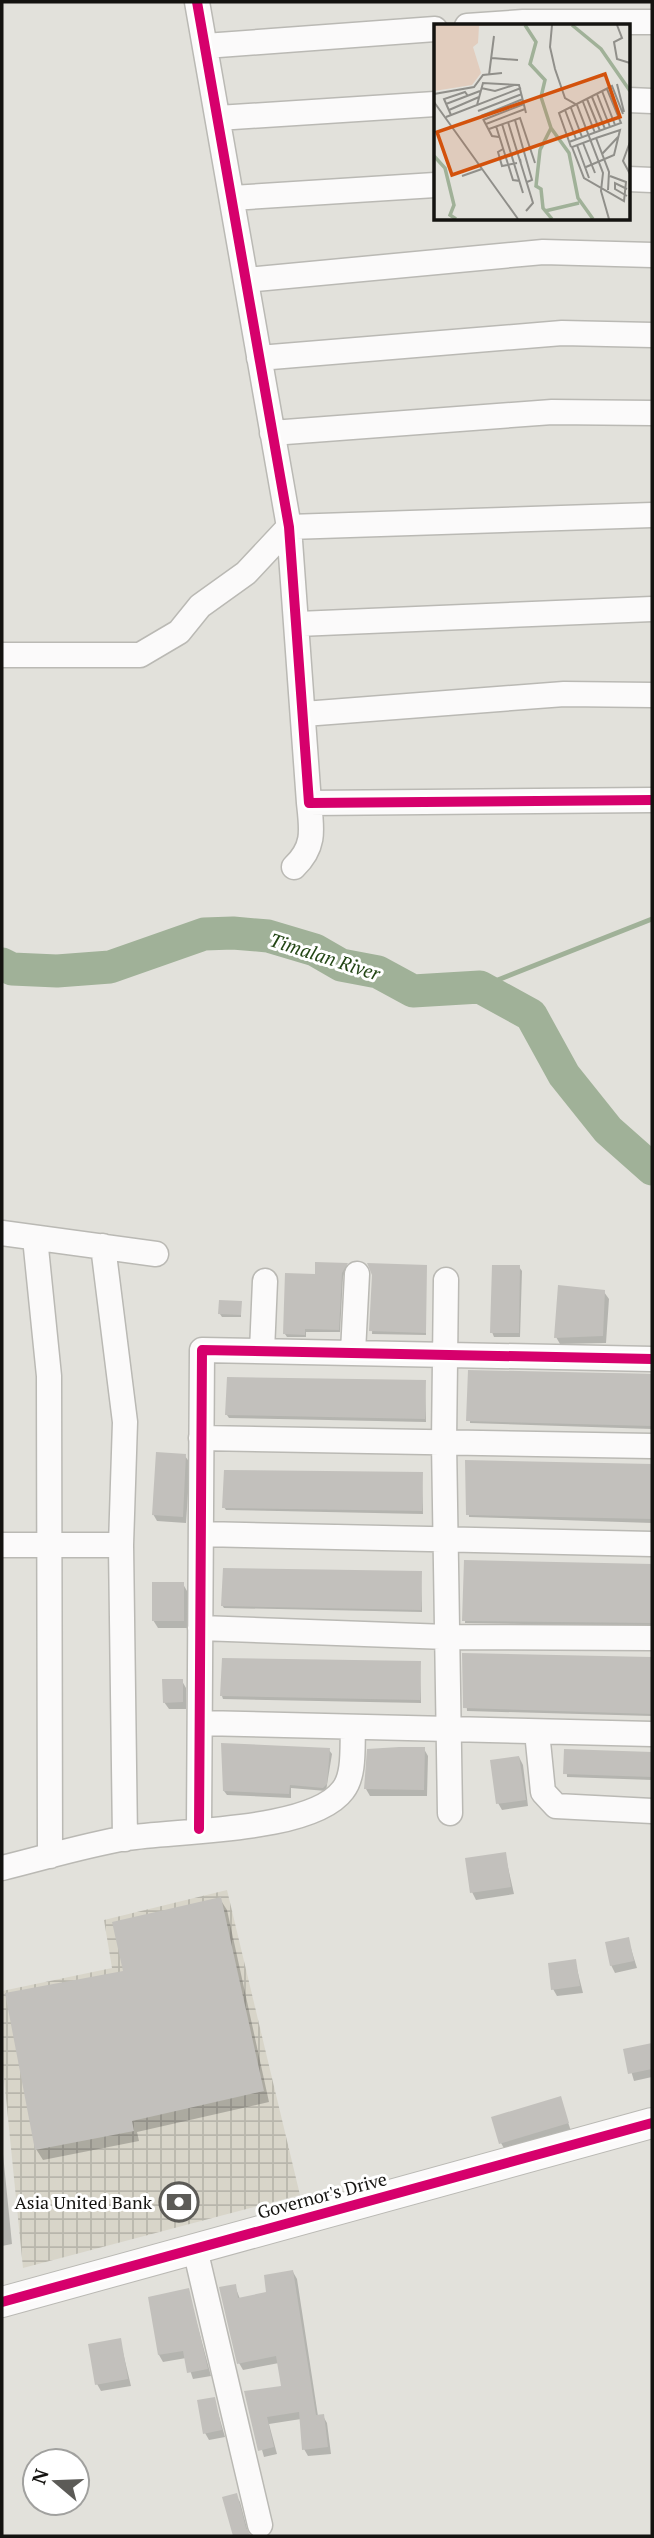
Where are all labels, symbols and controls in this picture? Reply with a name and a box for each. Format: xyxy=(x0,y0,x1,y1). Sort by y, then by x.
inset map xyxy=(434,24,630,220)
water label: Timalan River xyxy=(267,926,384,986)
street label: Governor's Drive xyxy=(255,2166,389,2224)
bank icon: Asia United Bank xyxy=(158,2181,200,2223)
place label: Asia United Bank xyxy=(15,2190,153,2214)
north arrow xyxy=(21,2447,91,2517)
text: N xyxy=(25,2465,54,2487)

